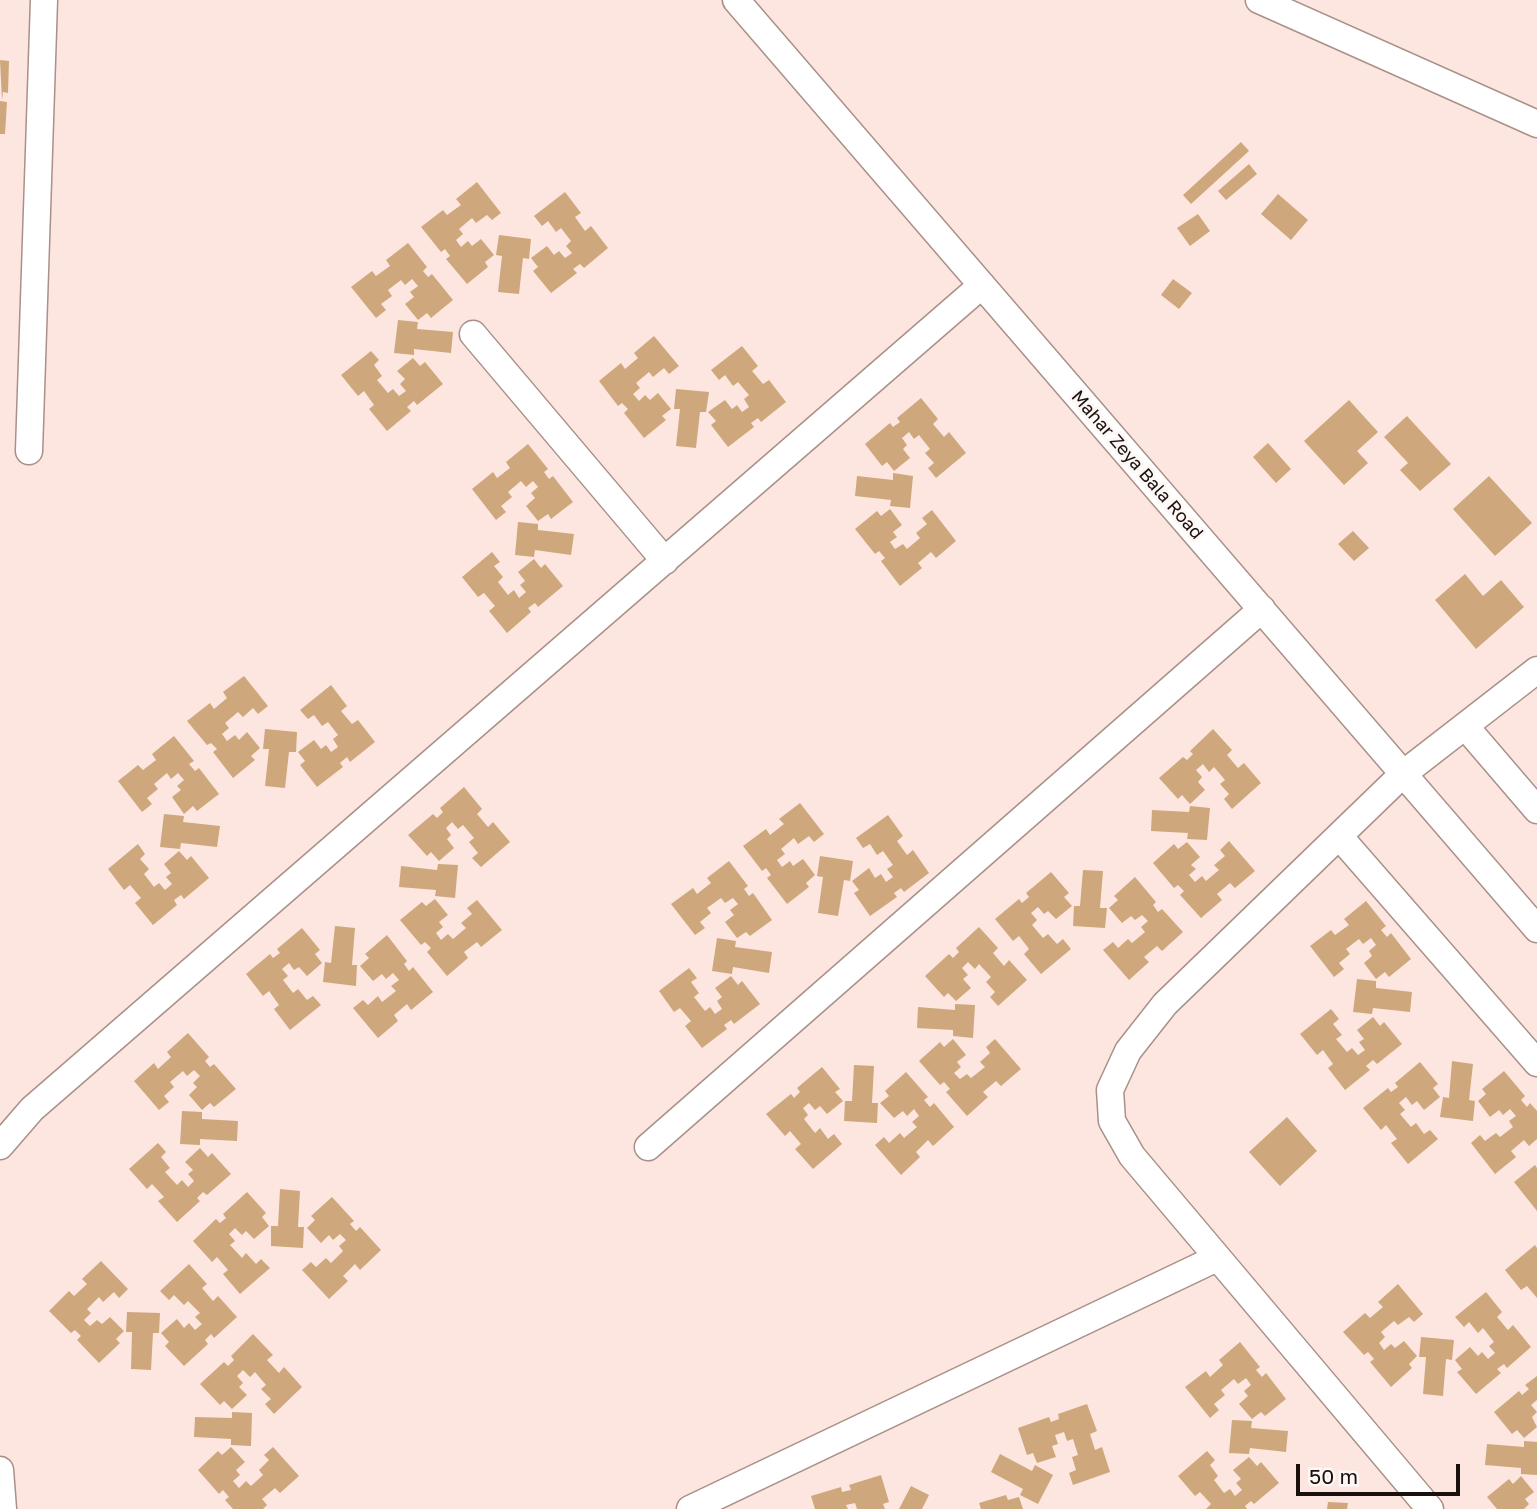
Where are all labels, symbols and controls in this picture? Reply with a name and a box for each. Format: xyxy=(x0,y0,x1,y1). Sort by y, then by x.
street label: Mahar Zeya Bala Road xyxy=(1067,386,1207,544)
scale bar xyxy=(1299,1450,1464,1494)
text: 50 m xyxy=(1309,1463,1358,1489)

